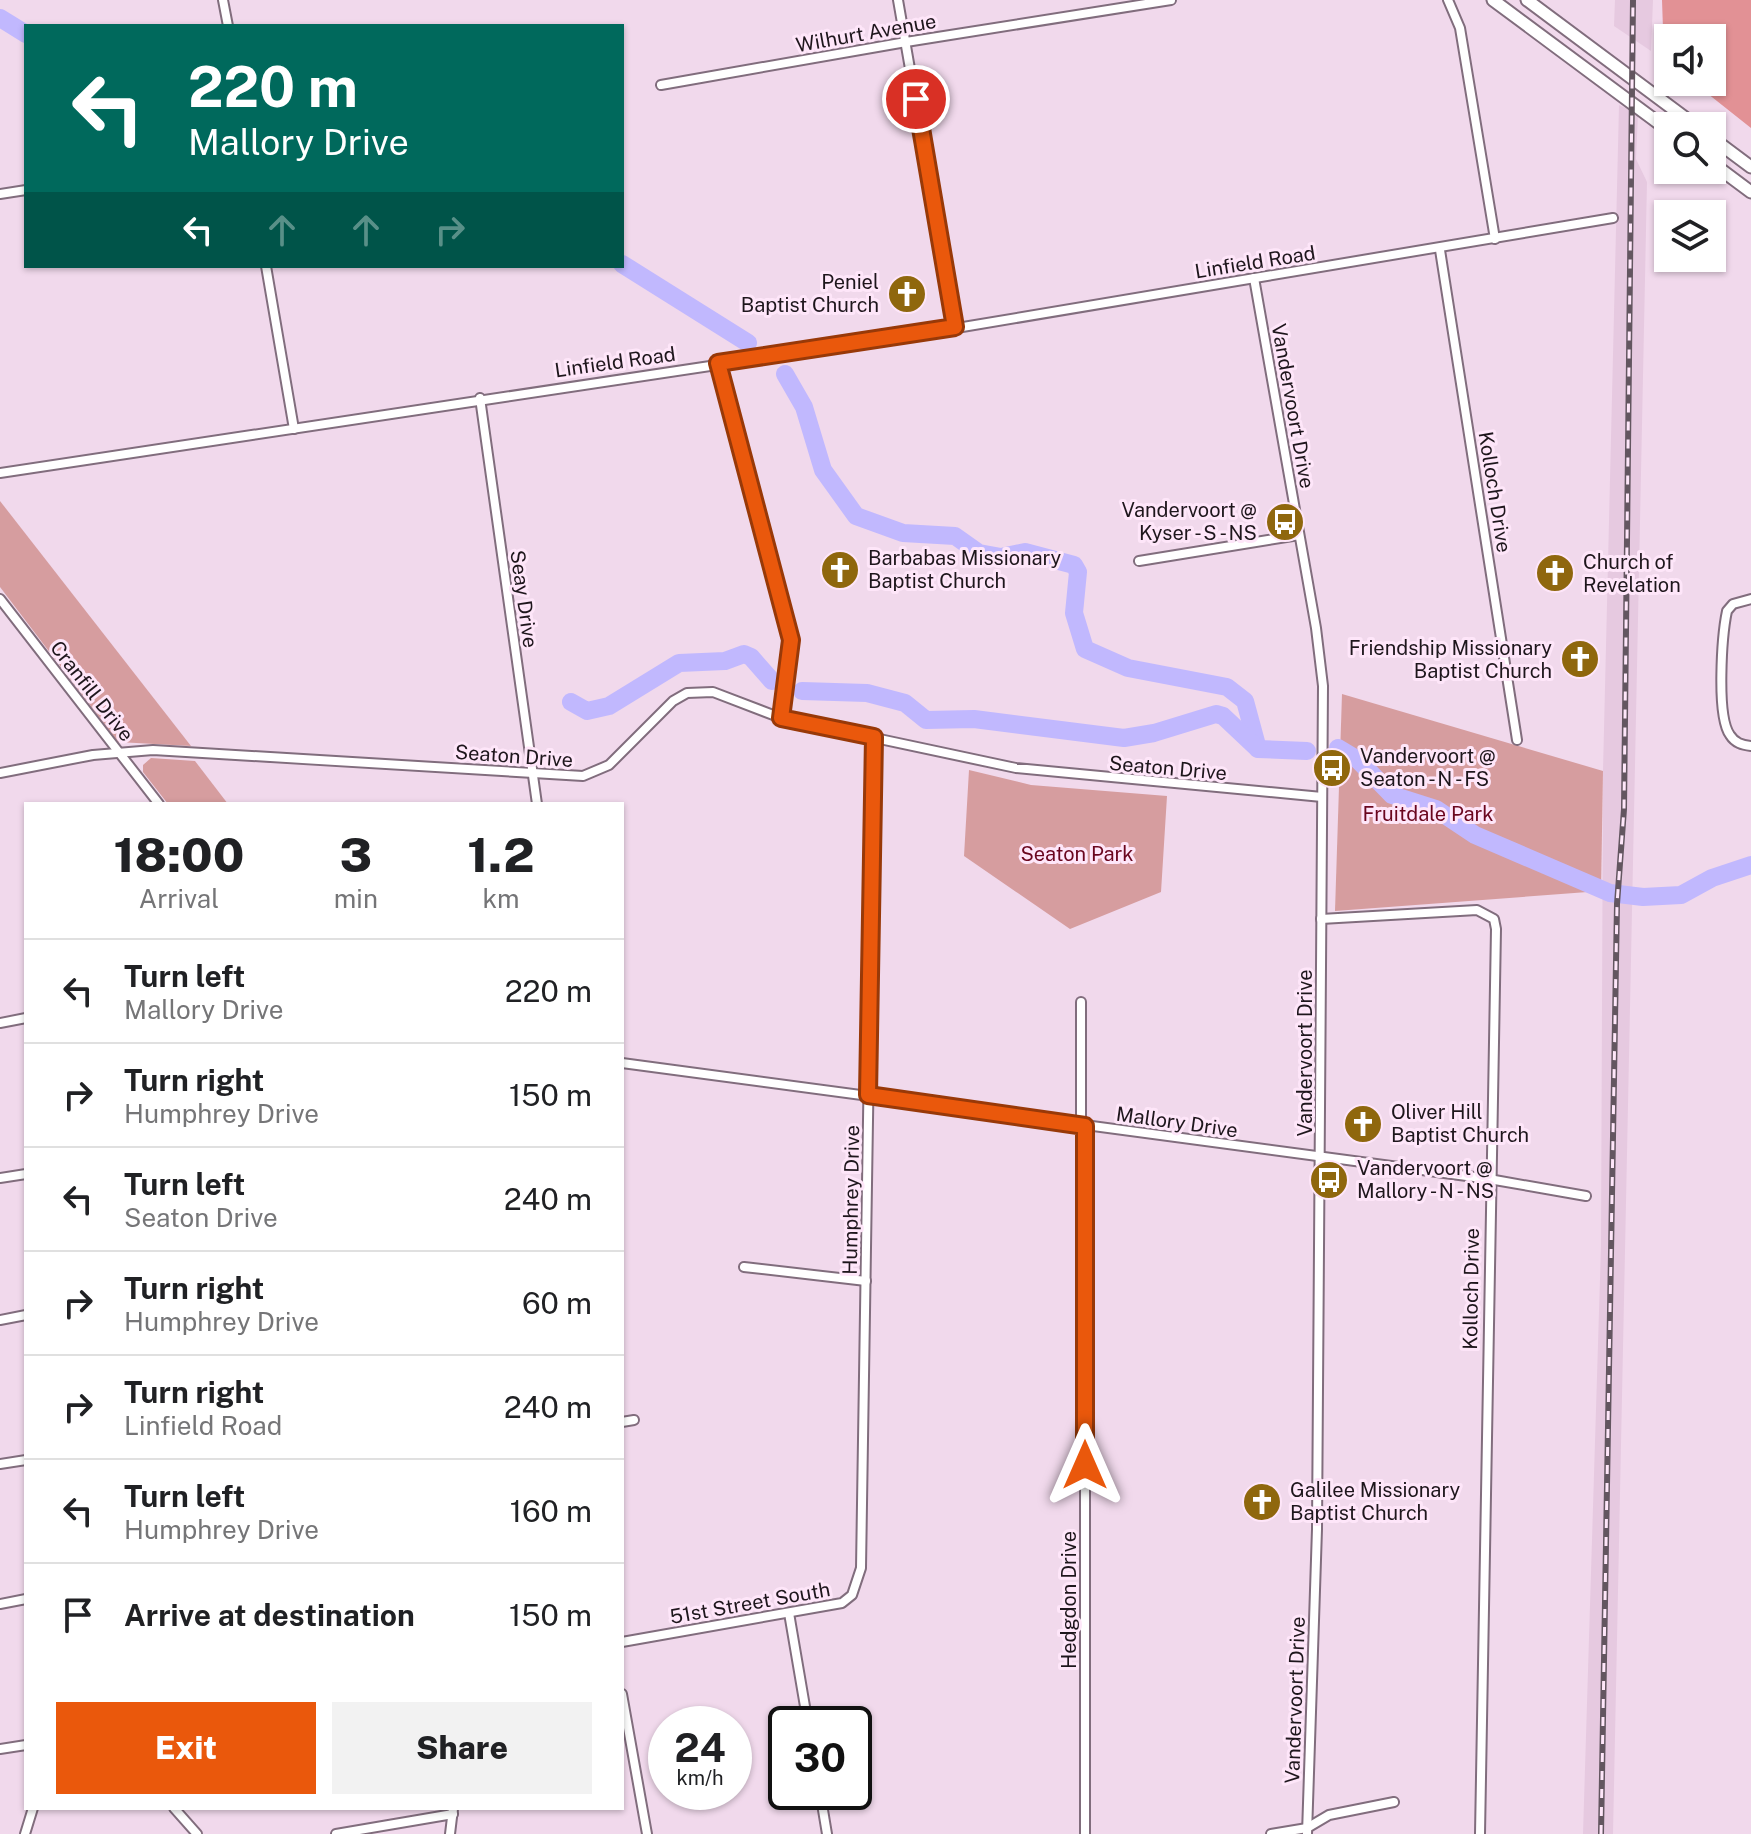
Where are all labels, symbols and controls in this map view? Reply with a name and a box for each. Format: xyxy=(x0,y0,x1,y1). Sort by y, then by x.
street label: Wilhurt Avenue xyxy=(794,9,938,57)
map controls xyxy=(1654,24,1726,272)
button: sound xyxy=(1654,24,1726,96)
text: 220 m xyxy=(188,54,358,120)
icon: left xyxy=(56,56,160,160)
pin xyxy=(882,65,950,133)
icon: arrive xyxy=(894,77,938,121)
button: search xyxy=(1654,112,1726,184)
text: Mallory Drive xyxy=(188,121,409,163)
button: layers xyxy=(1654,200,1726,272)
icon: left xyxy=(176,208,220,252)
icon: ahead xyxy=(260,208,304,252)
icon: ahead xyxy=(344,208,388,252)
icon: right xyxy=(428,208,472,252)
street label: Linfield Road xyxy=(1193,241,1317,283)
place label: Peniel Baptist Church xyxy=(741,270,879,317)
church icon: Peniel Baptist Church xyxy=(886,273,928,315)
street label: Vandervoort Drive xyxy=(1267,322,1319,490)
street label: Linfield Road xyxy=(553,342,677,382)
street label: Kolloch Drive xyxy=(1474,430,1516,554)
place label: Vandervoort @ Kyser - S - NS xyxy=(1121,498,1257,545)
bus stop icon: Vandervoort @ Kyser - S - NS xyxy=(1264,501,1306,543)
place label: Barbabas Missionary Baptist Church xyxy=(868,546,1062,593)
street label: Seay Drive xyxy=(505,548,543,650)
church icon: Barbabas Missionary Baptist Church xyxy=(819,549,861,591)
place label: Church of Revelation xyxy=(1583,550,1681,597)
church icon: Church of Revelation xyxy=(1534,552,1576,594)
street label: Cranfill Drive xyxy=(45,636,139,746)
place label: Friendship Missionary Baptist Church xyxy=(1349,636,1552,683)
church icon: Friendship Missionary Baptist Church xyxy=(1559,638,1601,680)
street label: Seaton Drive xyxy=(454,740,574,772)
place label: Vandervoort @ Seaton - N - FS xyxy=(1360,744,1496,791)
bus stop icon: Vandervoort @ Seaton - N - FS xyxy=(1311,747,1353,789)
street label: Seaton Drive xyxy=(1108,751,1228,785)
park label: Fruitdale Park xyxy=(1362,802,1494,826)
text: 18:00 xyxy=(113,826,244,883)
text: 3 xyxy=(340,826,372,883)
text: 1.2 xyxy=(467,826,535,883)
park label: Seaton Park xyxy=(1020,842,1134,866)
text: Arrival xyxy=(139,883,219,914)
text: min xyxy=(334,883,378,914)
text: km xyxy=(482,883,519,914)
text: Turn left xyxy=(124,958,245,994)
icon: left xyxy=(56,969,100,1013)
street label: Vandervoort Drive xyxy=(1293,969,1317,1137)
text: 220 m xyxy=(505,973,592,1009)
text: Mallory Drive xyxy=(124,994,284,1025)
text: Turn right xyxy=(124,1062,264,1098)
icon: right xyxy=(56,1073,100,1117)
text: 150 m xyxy=(509,1077,592,1113)
text: Humphrey Drive xyxy=(124,1098,319,1129)
place label: Oliver Hill Baptist Church xyxy=(1391,1100,1529,1147)
street label: Mallory Drive xyxy=(1115,1102,1239,1142)
church icon: Oliver Hill Baptist Church xyxy=(1342,1103,1384,1145)
street label: Humphrey Drive xyxy=(838,1125,864,1275)
place label: Vandervoort @ Mallory - N - NS xyxy=(1357,1156,1494,1203)
bus stop icon: Vandervoort @ Mallory - N - NS xyxy=(1308,1159,1350,1201)
text: Turn left xyxy=(124,1166,245,1202)
icon: left xyxy=(56,1177,100,1221)
text: 240 m xyxy=(504,1181,592,1217)
text: Seaton Drive xyxy=(124,1202,278,1233)
street label: Kolloch Drive xyxy=(1458,1228,1484,1350)
text: Turn right xyxy=(124,1270,264,1306)
icon: right xyxy=(56,1281,100,1325)
text: 60 m xyxy=(522,1285,592,1321)
text: Humphrey Drive xyxy=(124,1306,319,1337)
text: Turn right xyxy=(124,1374,264,1410)
icon: right xyxy=(56,1385,100,1429)
text: 240 m xyxy=(504,1389,592,1425)
text: Linfield Road xyxy=(124,1410,282,1441)
position arrow xyxy=(1043,1423,1127,1507)
text: Turn left xyxy=(124,1478,245,1514)
place label: Galilee Missionary Baptist Church xyxy=(1290,1478,1460,1525)
church icon: Galilee Missionary Baptist Church xyxy=(1241,1481,1283,1523)
icon: left xyxy=(56,1489,100,1533)
text: 160 m xyxy=(510,1493,592,1529)
text: Humphrey Drive xyxy=(124,1514,319,1545)
street label: Hedgdon Drive xyxy=(1057,1531,1081,1669)
street label: 51st Street South xyxy=(668,1577,832,1629)
icon: arrive xyxy=(56,1593,100,1637)
text: Arrive at destination xyxy=(124,1597,415,1633)
text: 150 m xyxy=(509,1597,592,1633)
street label: Vandervoort Drive xyxy=(1280,1616,1310,1784)
button: Exit xyxy=(56,1702,316,1794)
button: Share xyxy=(332,1702,592,1794)
speed limit sign: 30 xyxy=(768,1706,872,1810)
text: 24 xyxy=(674,1724,726,1771)
text: km/h xyxy=(676,1766,724,1790)

